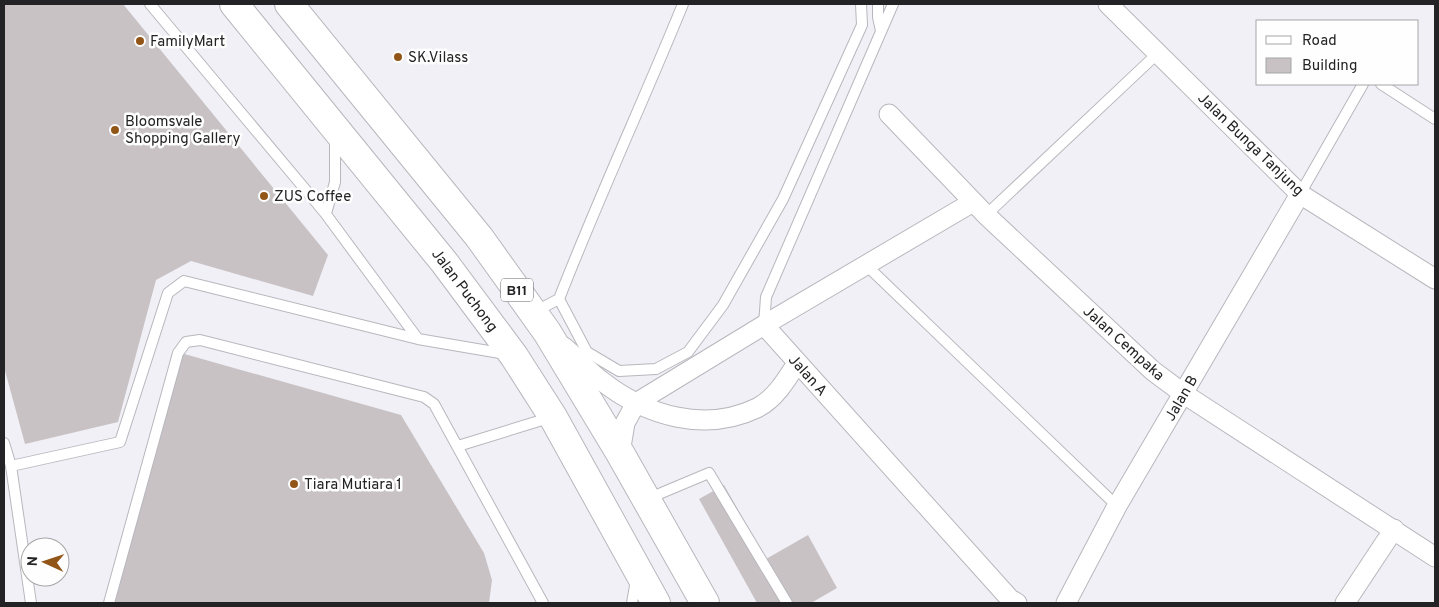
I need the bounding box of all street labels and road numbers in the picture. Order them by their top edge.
street label: Jalan Bunga Tanjung [1193,89,1307,201]
street label: Jalan Puchong [426,246,501,336]
road number: B11 [501,278,533,302]
street label: Jalan Cempaka [1078,303,1168,386]
street label: Jalan A [783,351,831,401]
street label: Jalan B [1162,372,1203,425]

